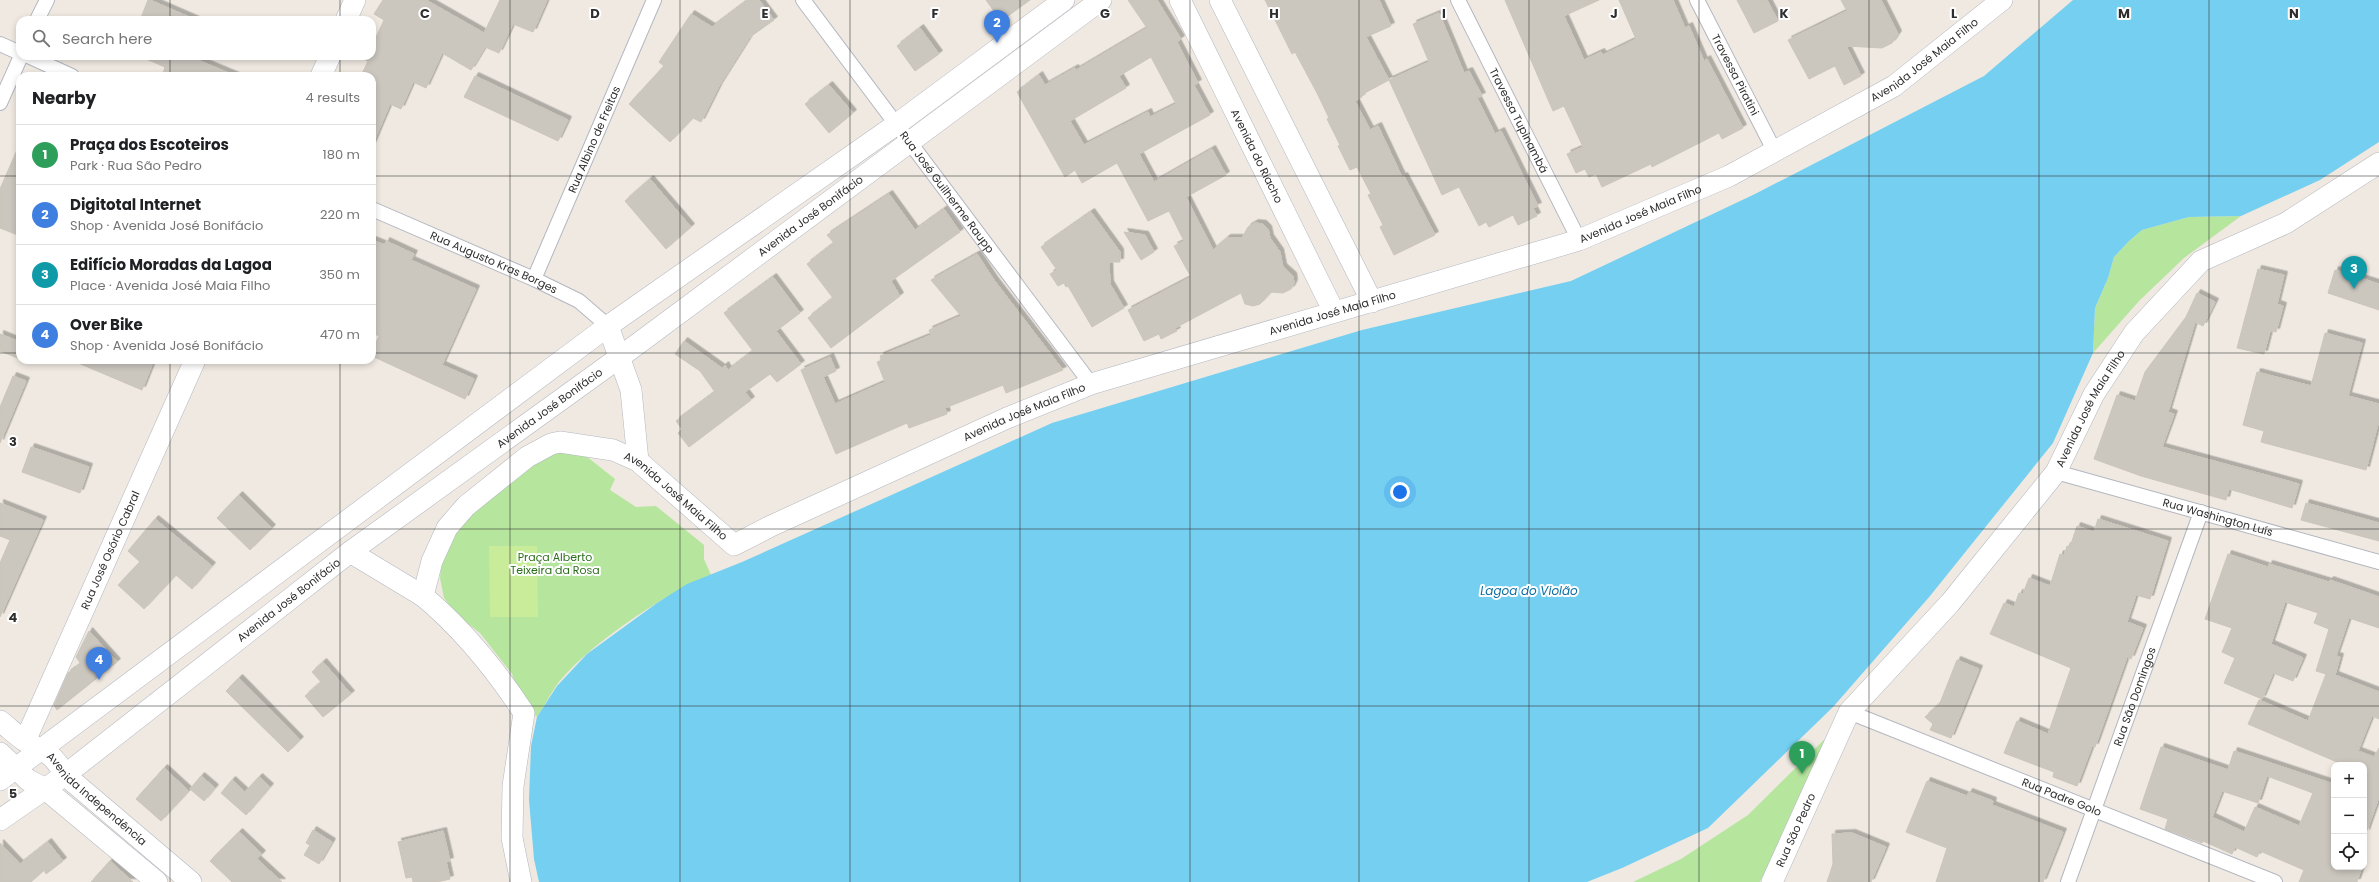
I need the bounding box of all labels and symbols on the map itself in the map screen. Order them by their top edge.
text: C [420,4,430,23]
text: D [590,4,600,23]
text: E [761,4,769,23]
text: F [931,4,939,23]
text: G [1100,4,1110,23]
text: H [1269,4,1279,23]
text: I [1442,4,1446,23]
text: J [1610,4,1618,23]
text: K [1779,4,1789,23]
text: L [1951,4,1957,23]
text: M [2118,4,2130,23]
text: N [2289,4,2299,23]
pin: 2 [984,10,1010,43]
street label: Avenida José Maia Filho [1867,14,1982,105]
street label: Travessa Piratini [1708,31,1763,118]
street label: Travessa Tupinambá [1485,65,1552,176]
street label: Rua Albino de Freitas [564,83,624,195]
street label: Avenida do Riacho [1227,106,1287,206]
street label: Rua José Guilherme Raupp [896,128,998,256]
street label: Avenida José Bonifácio [754,171,866,260]
street label: Avenida José Maia Filho [1577,181,1704,247]
street label: Rua Augusto Kras Borges [428,227,560,297]
pin: 3 [2341,256,2367,289]
street label: Avenida José Maia Filho [1267,286,1398,339]
street label: Avenida José Maia Filho [2052,347,2129,470]
street label: Avenida José Bonifácio [493,364,606,452]
street label: Avenida José Maia Filho [961,379,1088,445]
text: 3 [9,432,17,451]
street label: Avenida José Maia Filho [621,448,731,544]
your location [1390,482,1410,502]
street label: Rua José Osório Cabral [77,488,144,612]
street label: Rua Washington Luís [2161,494,2275,540]
park label: Praça Alberto Teixeira da Rosa [510,549,600,578]
street label: Avenida José Bonifácio [233,554,344,646]
water label: Lagoa do Violão [1480,582,1578,599]
text: 4 [9,608,18,627]
street label: Rua São Domingos [2109,645,2160,748]
pin: 4 [86,647,112,680]
pin: 1 [1789,741,1815,774]
street label: Avenida Independência [43,748,150,849]
street label: Rua Padre Golo [2019,774,2104,820]
text: 5 [9,784,17,803]
street label: Rua São Pedro [1772,790,1819,870]

